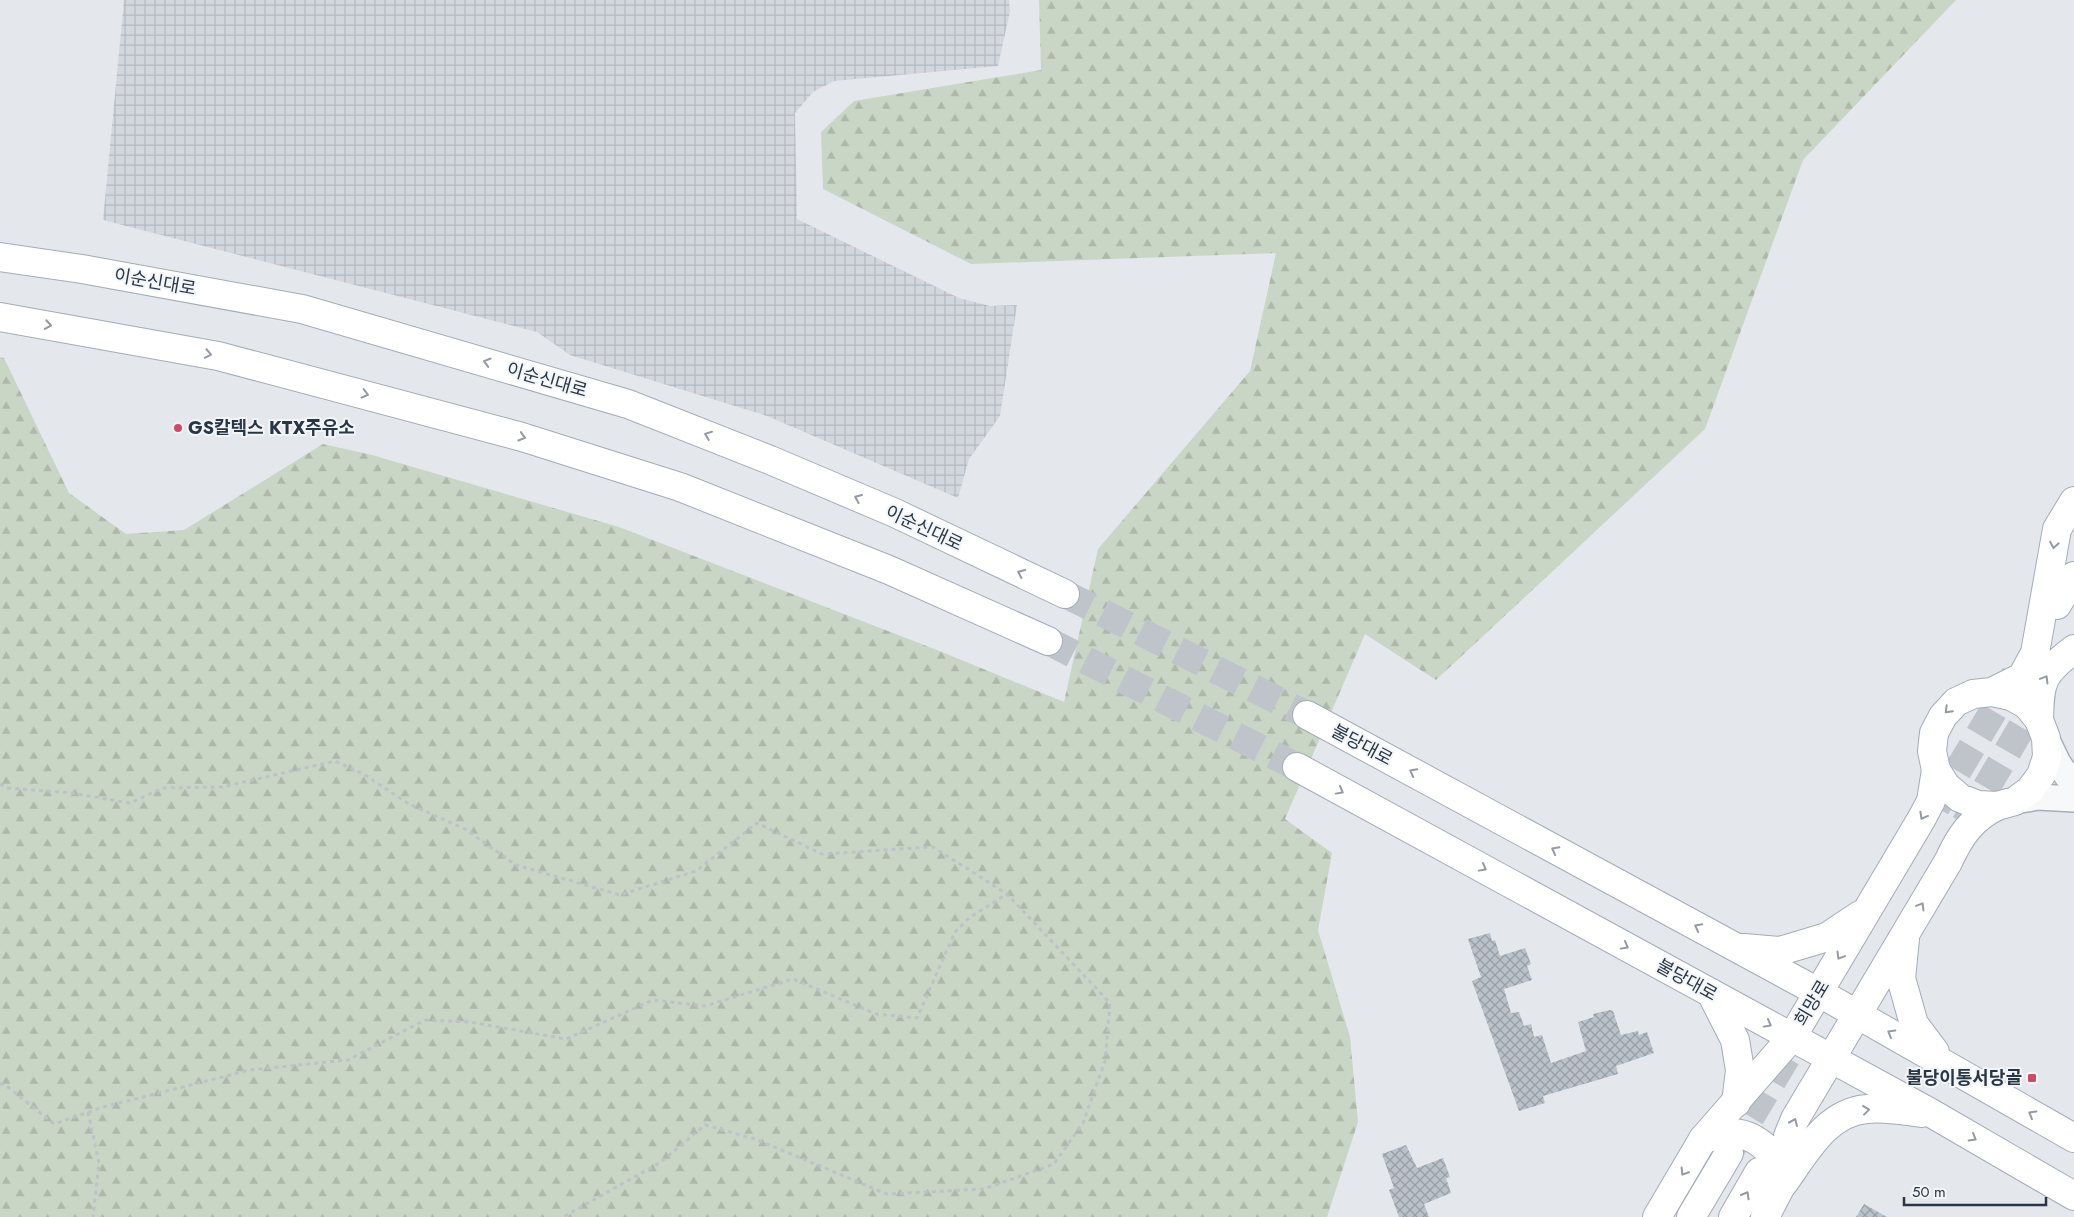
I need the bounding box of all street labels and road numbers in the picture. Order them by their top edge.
street label: 이순신대로 [112,262,198,302]
street label: 이순신대로 [504,356,590,404]
street label: 이순신대로 [881,499,967,557]
street label: 불당대로 [1327,718,1397,772]
street label: 불당대로 [1652,953,1722,1007]
street label: 희망로 [1788,975,1836,1031]

